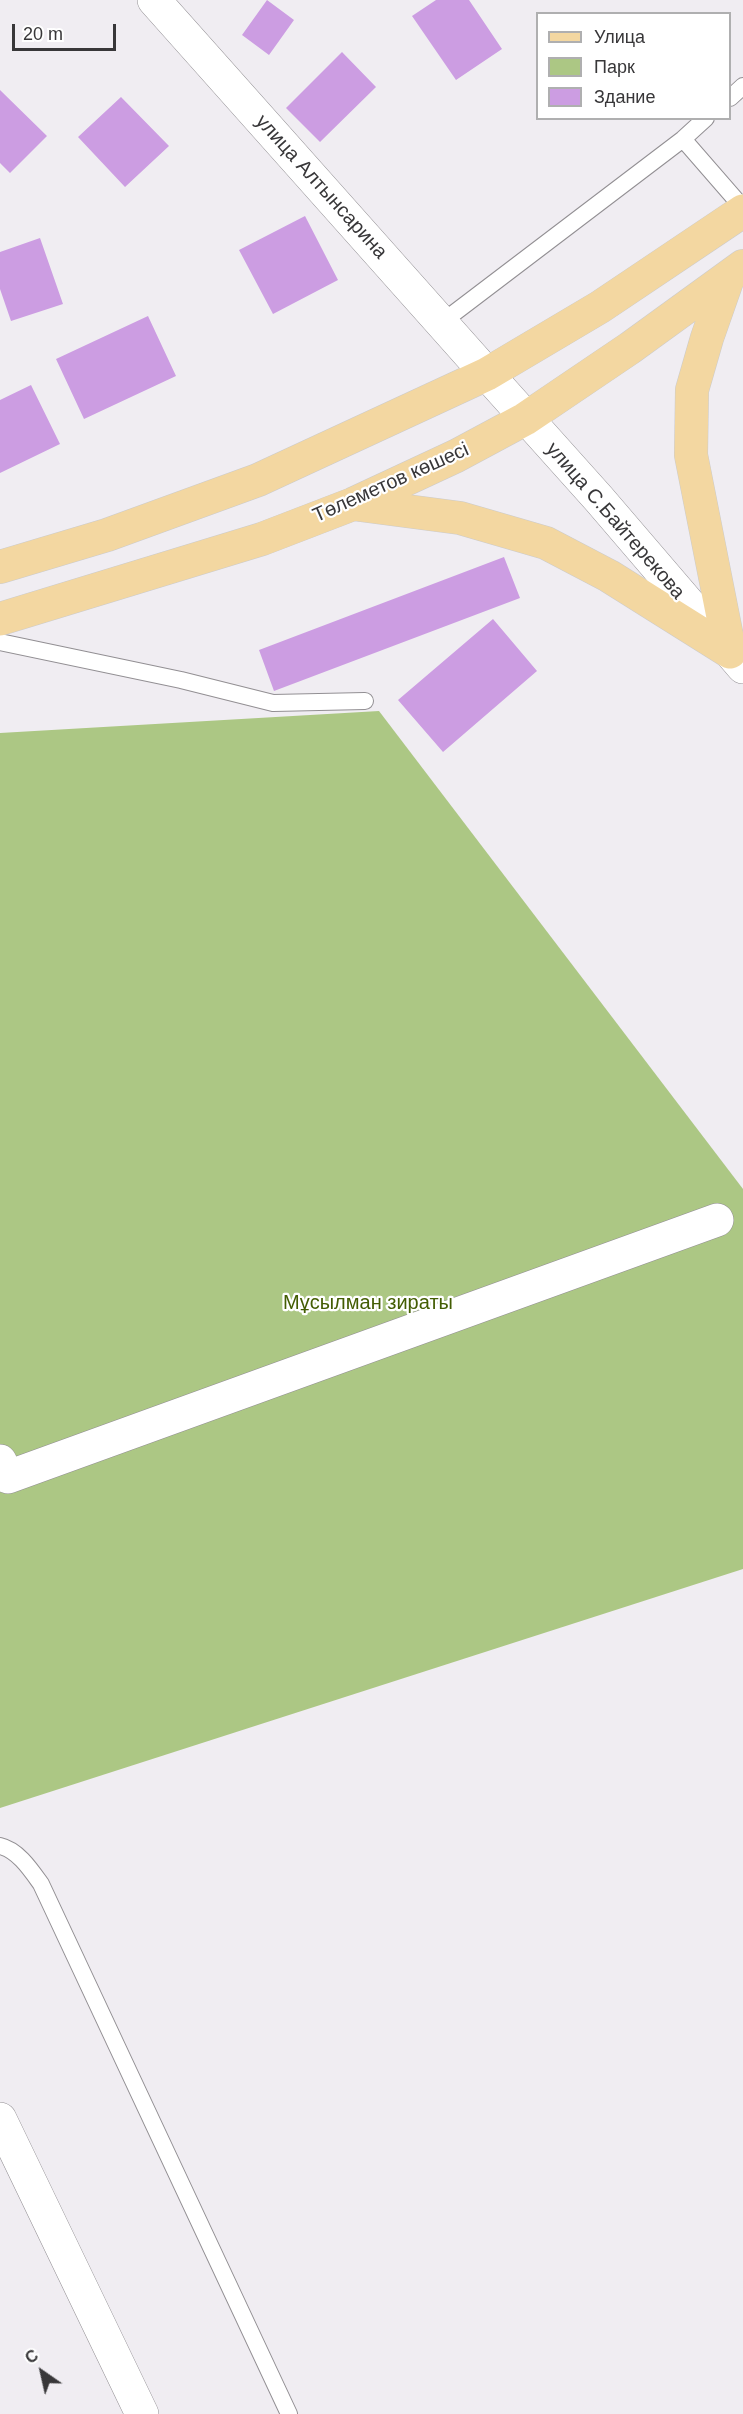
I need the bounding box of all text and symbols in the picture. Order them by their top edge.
scale bar [15,12,118,50]
legend [536,12,731,120]
text: 20 m [23,24,63,44]
text: Улица [594,27,645,47]
text: Парк [594,57,635,77]
text: Здание [594,87,655,107]
street label: улица Алтынсарина [250,110,392,264]
street label: Төлеметов көшесі [309,438,473,528]
street label: улица С.Байтерекова [540,438,690,604]
park label: Мұсылман зираты [283,1291,453,1315]
north arrow [12,2342,72,2402]
text: С [22,2346,41,2367]

